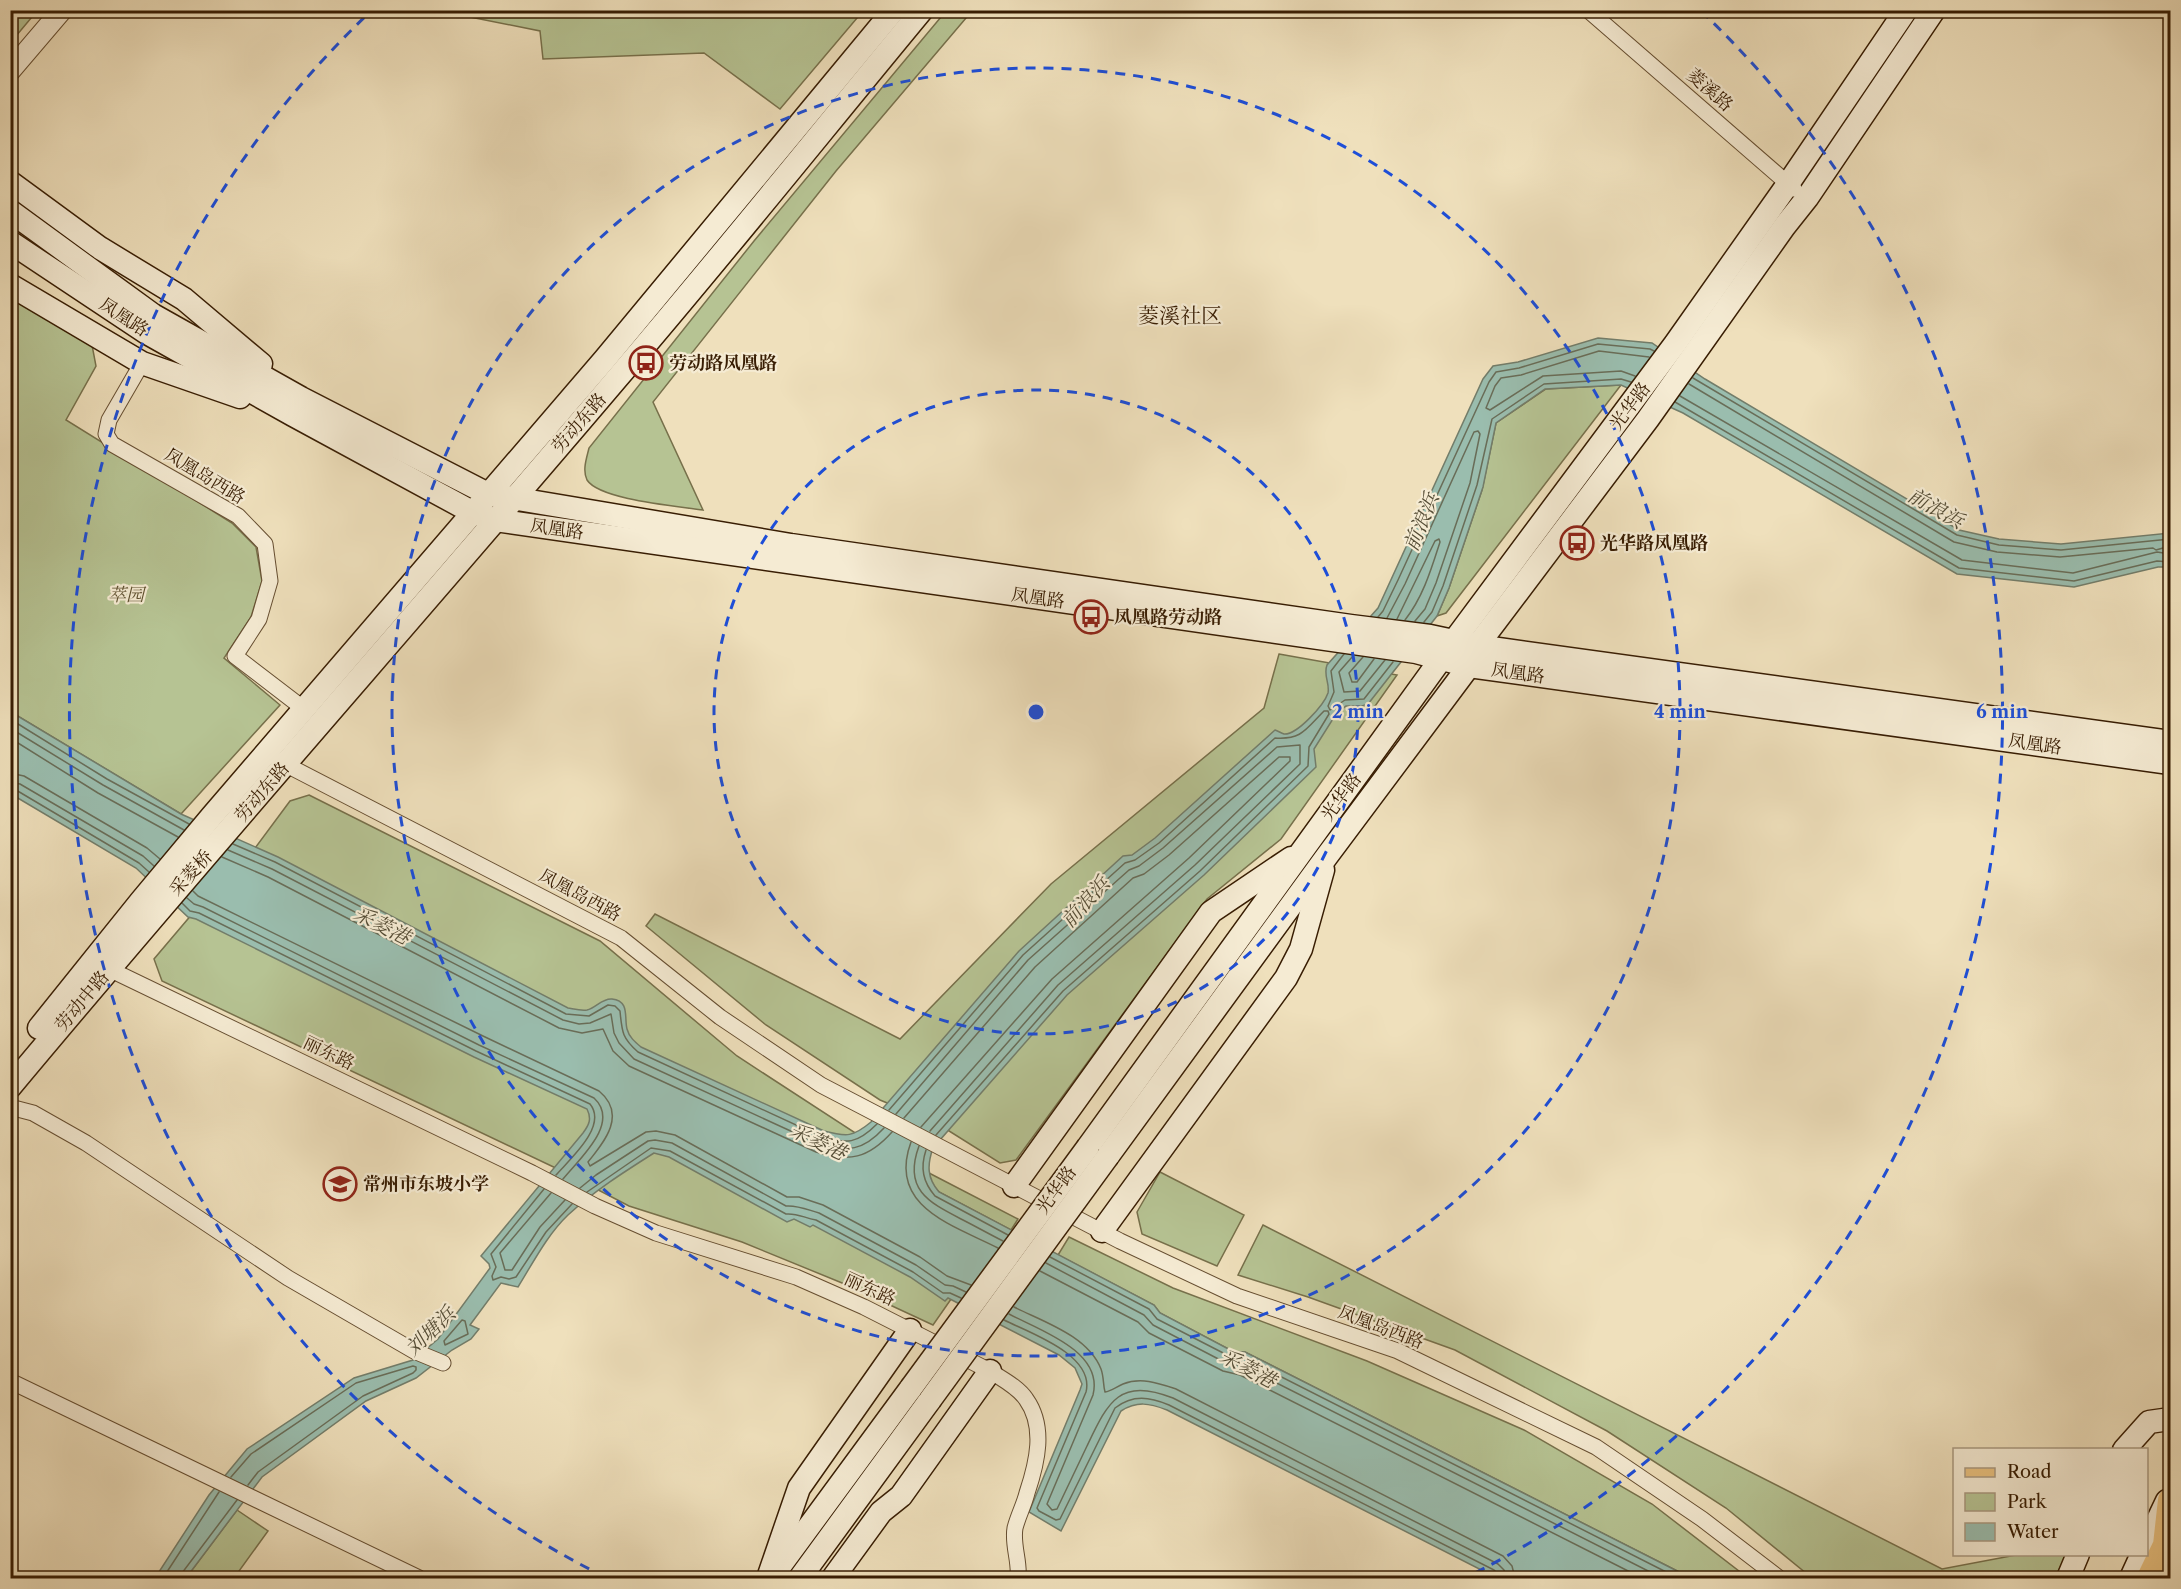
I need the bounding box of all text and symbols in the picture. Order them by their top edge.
street label: 菱溪路 [1682,64,1738,116]
street label: 凤凰路 [95,293,153,341]
district label: 菱溪社区 [1138,303,1222,328]
bus stop icon: 劳动路凤凰路 [628,345,664,381]
place label: 劳动路凤凰路 [669,352,777,374]
street label: 光华路 [1605,378,1655,434]
street label: 劳动东路 [547,389,611,457]
street label: 凤凰岛西路 [161,443,249,509]
water label: 前浪浜 [1904,483,1970,534]
water label: 前浪浜 [1399,488,1444,554]
street label: 凤凰路 [529,514,585,544]
bus stop icon: 光华路凤凰路 [1559,525,1595,561]
place label: 光华路凤凰路 [1600,532,1708,554]
street label: 凤凰路 [1010,583,1066,613]
park label: 萃园 [108,584,147,606]
bus stop icon: 凤凰路劳动路 [1073,599,1109,635]
place label: 凤凰路劳动路 [1114,606,1222,628]
street label: 凤凰路 [1490,658,1546,688]
text: 2 min [1332,701,1385,723]
text: 4 min [1654,701,1707,723]
text: 6 min [1976,701,2029,723]
centre of rings [1026,702,1046,722]
street label: 凤凰路 [2007,729,2063,759]
street label: 劳动东路 [230,758,294,826]
street label: 光华路 [1316,769,1366,825]
street label: 采菱桥 [165,846,217,900]
street label: 凤凰岛西路 [535,864,625,926]
water label: 前浪浜 [1056,870,1115,932]
water label: 采菱港 [350,901,417,951]
street label: 劳动中路 [50,966,114,1036]
street label: 丽东路 [300,1031,358,1075]
water label: 采菱港 [786,1117,853,1166]
street label: 光华路 [1031,1162,1081,1218]
school or university icon: 常州市东坡小学 [322,1166,358,1202]
place label: 常州市东坡小学 [363,1173,489,1195]
street label: 丽东路 [841,1268,899,1310]
water label: 刘塘浜 [400,1300,461,1360]
street label: 凤凰岛西路 [1335,1301,1427,1353]
water label: 采菱港 [1216,1343,1283,1394]
legend [1953,1448,2148,1556]
text: Road [2007,1461,2052,1483]
text: Park [2007,1491,2048,1513]
text: Water [2006,1521,2059,1543]

